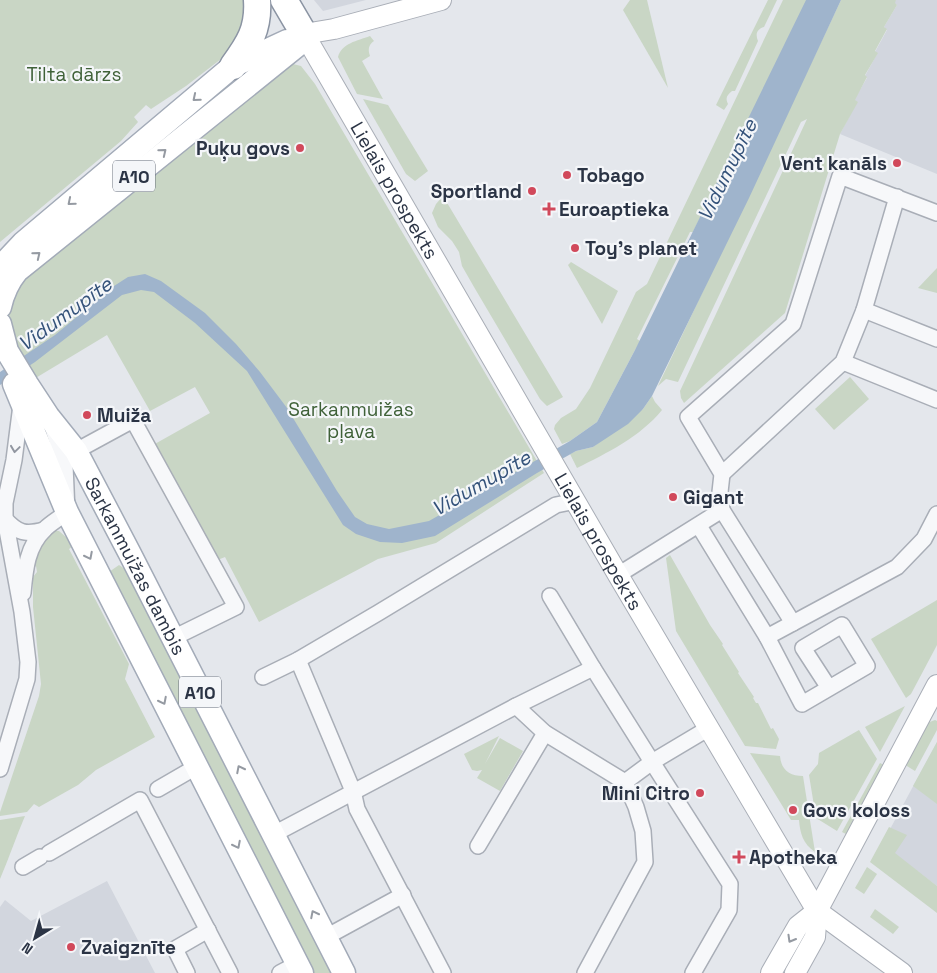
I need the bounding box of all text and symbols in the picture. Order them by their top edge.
park label: Tilta dārzs [26,62,122,87]
one-way arrow [192,92,201,101]
water label: Vidumupīte [691,114,763,225]
street label: Lielais prospekts [345,117,444,264]
place label: Puķu govs [196,136,290,162]
marker: Puķu govs [294,142,306,154]
one-way arrow [158,149,167,158]
place label: Vent kanāls [781,151,887,176]
marker: Vent kanāls [891,157,903,169]
road number: A10 [113,160,155,192]
place label: Tobago [577,163,645,188]
marker: Tobago [561,169,573,181]
place label: Sportland [431,179,522,204]
marker: Sportland [526,185,538,197]
one-way arrow [68,196,77,205]
place label: Euroaptieka [559,197,669,222]
marker: Euroaptieka [543,203,555,215]
place label: Toy's planet [585,236,697,261]
marker: Toy's planet [569,242,581,254]
one-way arrow [31,252,40,260]
water label: Vidumupīte [13,270,118,357]
park label: Sarkanmuižas pļava [288,397,414,444]
place label: Muiža [97,403,151,428]
marker: Muiža [81,409,93,421]
water label: Vidumupīte [427,444,536,522]
one-way arrow [10,445,21,453]
street label: Lielais prospekts [549,468,648,615]
street label: Sarkanmuižas dambis [79,473,192,659]
place label: Gigant [683,485,744,510]
marker: Gigant [667,491,679,503]
one-way arrow [83,551,93,560]
road number: A10 [179,676,221,708]
one-way arrow [157,695,167,704]
one-way arrow [236,765,246,774]
place label: Mini Citro [602,781,690,806]
marker: Mini Citro [694,787,706,799]
place label: Govs koloss [803,798,910,823]
marker: Govs koloss [787,804,799,816]
one-way arrow [231,840,241,849]
place label: Apotheka [749,845,837,870]
marker: Apotheka [733,851,745,863]
one-way arrow [310,910,320,919]
north arrow [10,913,60,963]
one-way arrow [787,934,797,943]
place label: Zvaigznīte [81,935,176,960]
text: N [18,938,36,958]
marker: Zvaigznīte [65,941,77,953]

